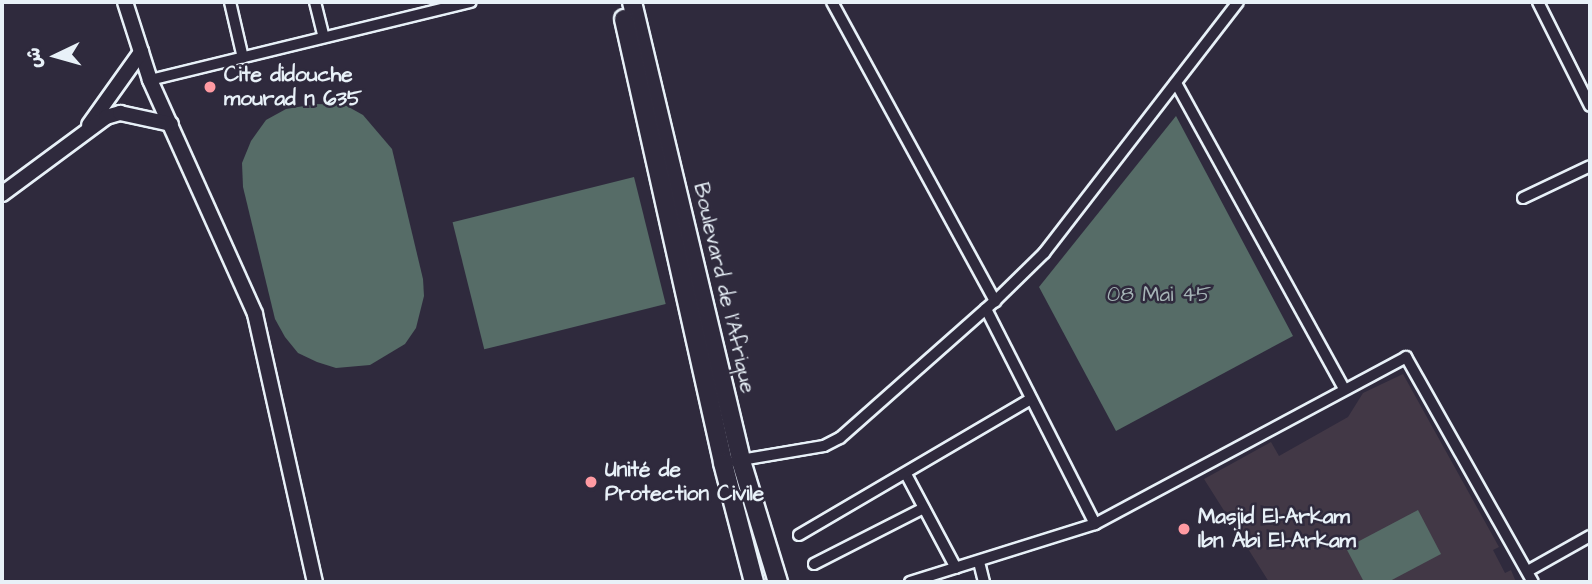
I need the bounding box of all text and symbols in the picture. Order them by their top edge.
north arrow [21,21,91,91]
text: ش [20,46,49,69]
place label: Cite didouche mourad n 635 [224,62,362,112]
marker: Cite didouche mourad n 635 [202,79,218,95]
street label: Boulevard de l'Afrique [688,180,760,396]
park label: 08 Mai 45 [1107,282,1211,308]
place label: Unité de Protection Civile [605,457,764,507]
marker: Unité de Protection Civile [583,474,599,490]
place label: Masjid El-Arkam Ibn Abi El-Arkam [1198,504,1356,554]
marker: Masjid El-Arkam Ibn Abi El-Arkam [1176,521,1192,537]

